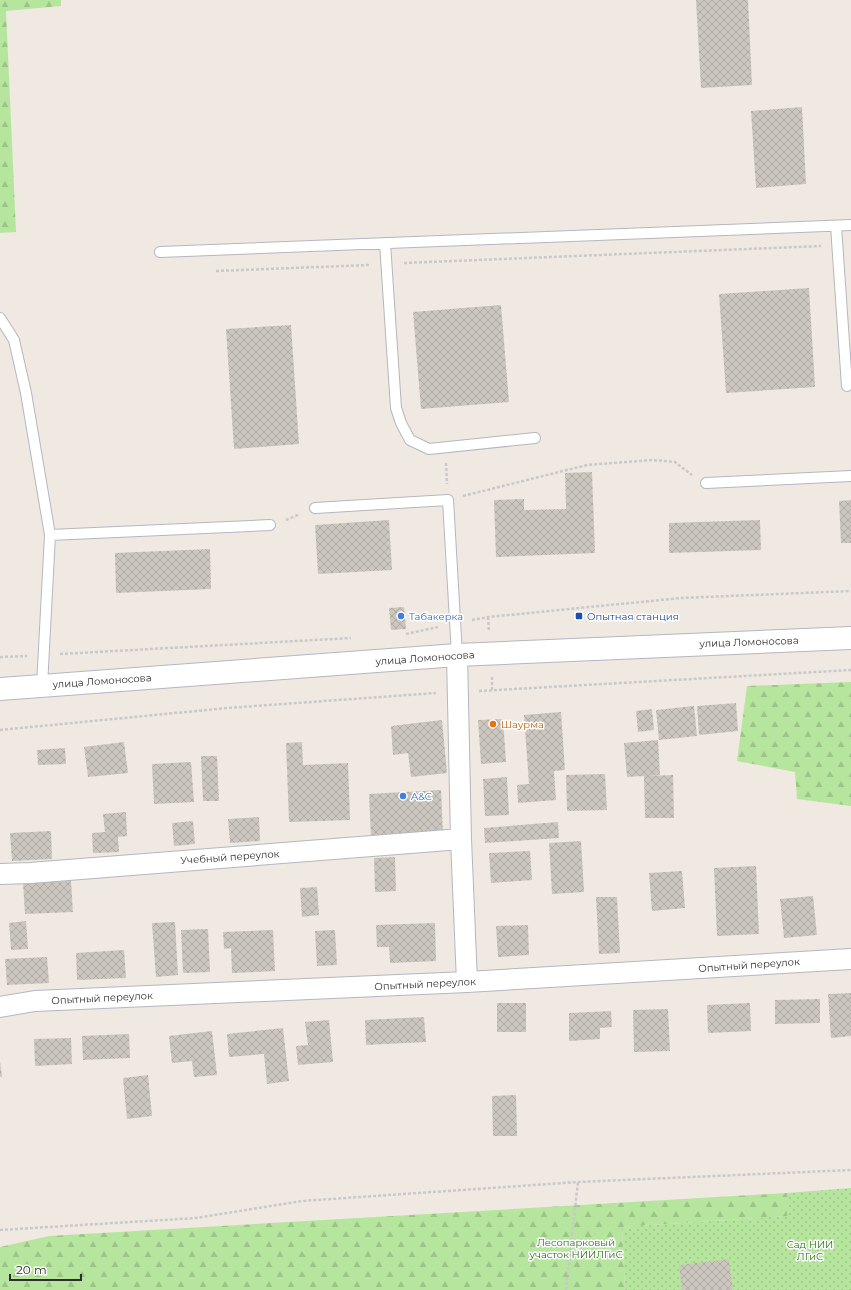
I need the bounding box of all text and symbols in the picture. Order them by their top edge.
place label: Табакерка [409,610,463,623]
place label: Опытная станция [587,610,679,623]
marker: Табакерка [396,611,406,621]
marker: Опытная станция [574,611,584,621]
street label: улица Ломоносова [698,634,799,650]
street label: улица Ломоносова [374,648,475,668]
street label: улица Ломоносова [51,671,152,691]
place label: Шаурма [501,718,544,731]
marker: Шаурма [488,719,498,729]
place label: A&C [411,790,432,803]
marker: A&C [398,791,408,801]
street label: Учебный переулок [180,847,280,867]
street label: Опытный переулок [698,955,800,975]
street label: Опытный переулок [374,975,476,993]
street label: Опытный переулок [51,989,153,1007]
park label: Лесопарковый участок НИИЛГиС [528,1236,623,1261]
park label: Сад НИИ ЛГиС [787,1238,833,1263]
scale bar [10,1256,81,1282]
text: 20 m [16,1262,47,1277]

